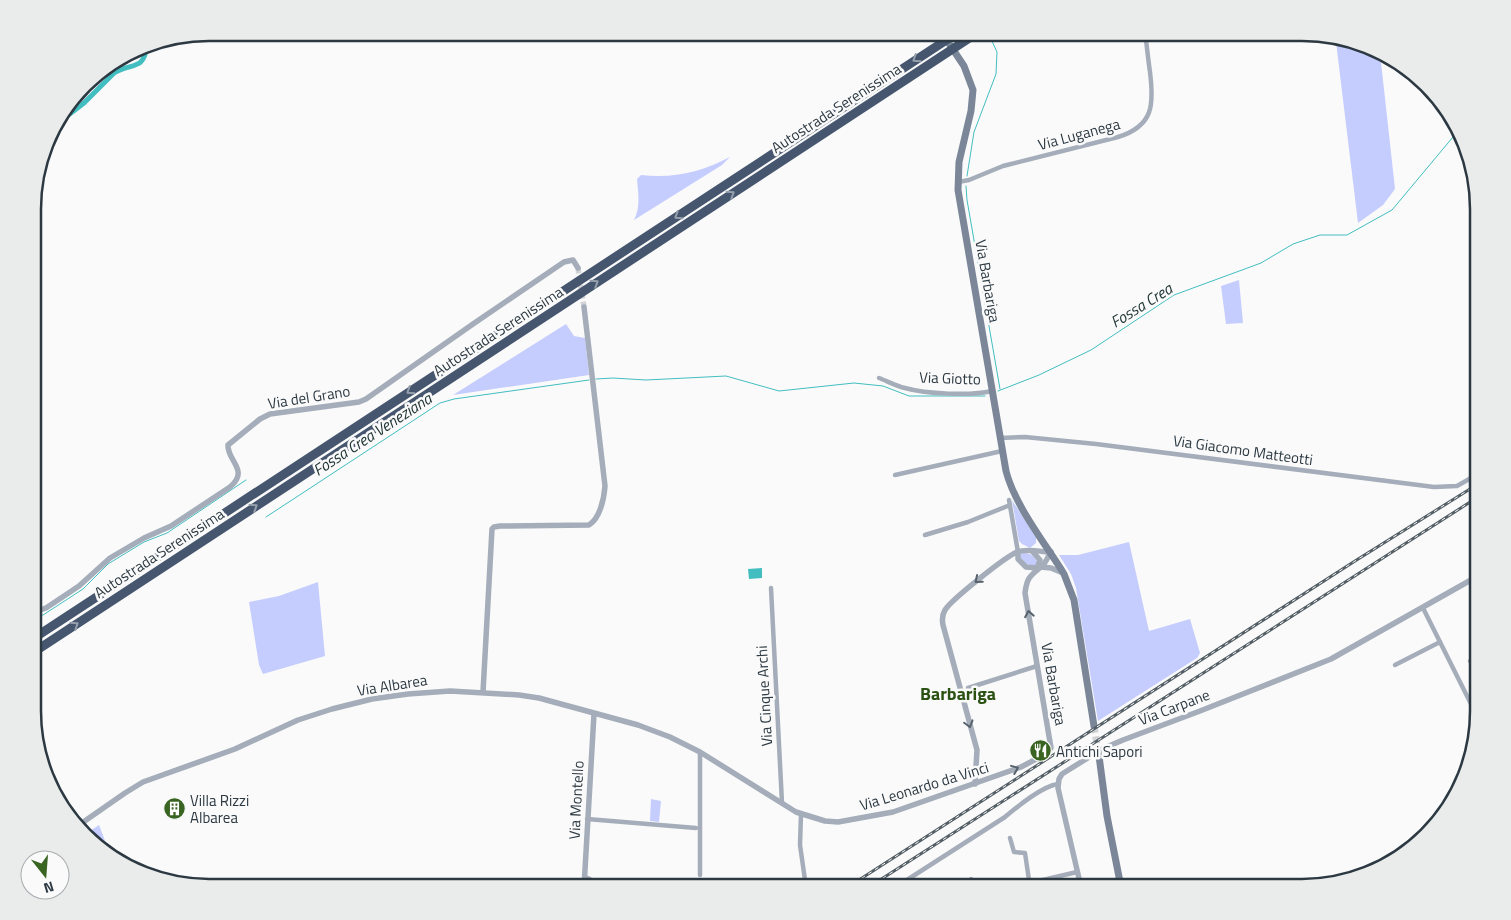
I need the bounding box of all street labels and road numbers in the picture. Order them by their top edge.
street label: Autostrada Serenissima [767,57,906,159]
street label: Via Luganega [1035,112,1123,156]
street label: Via Barbariga [969,238,1007,325]
street label: Autostrada Serenissima [429,280,568,382]
street label: Via Giotto [919,365,981,391]
street label: Via del Grano [266,379,352,415]
street label: Via Giacomo Matteotti [1172,429,1314,471]
street label: Autostrada Serenissima [90,502,229,604]
street label: Via Barbariga [1035,641,1073,728]
street label: Via Cinque Archi [750,645,778,747]
street label: Via Albarea [355,668,429,702]
street label: Via Carpane [1135,683,1213,731]
street label: Via Leonardo da Vinci [857,755,991,817]
street label: Via Montello [562,760,590,840]

